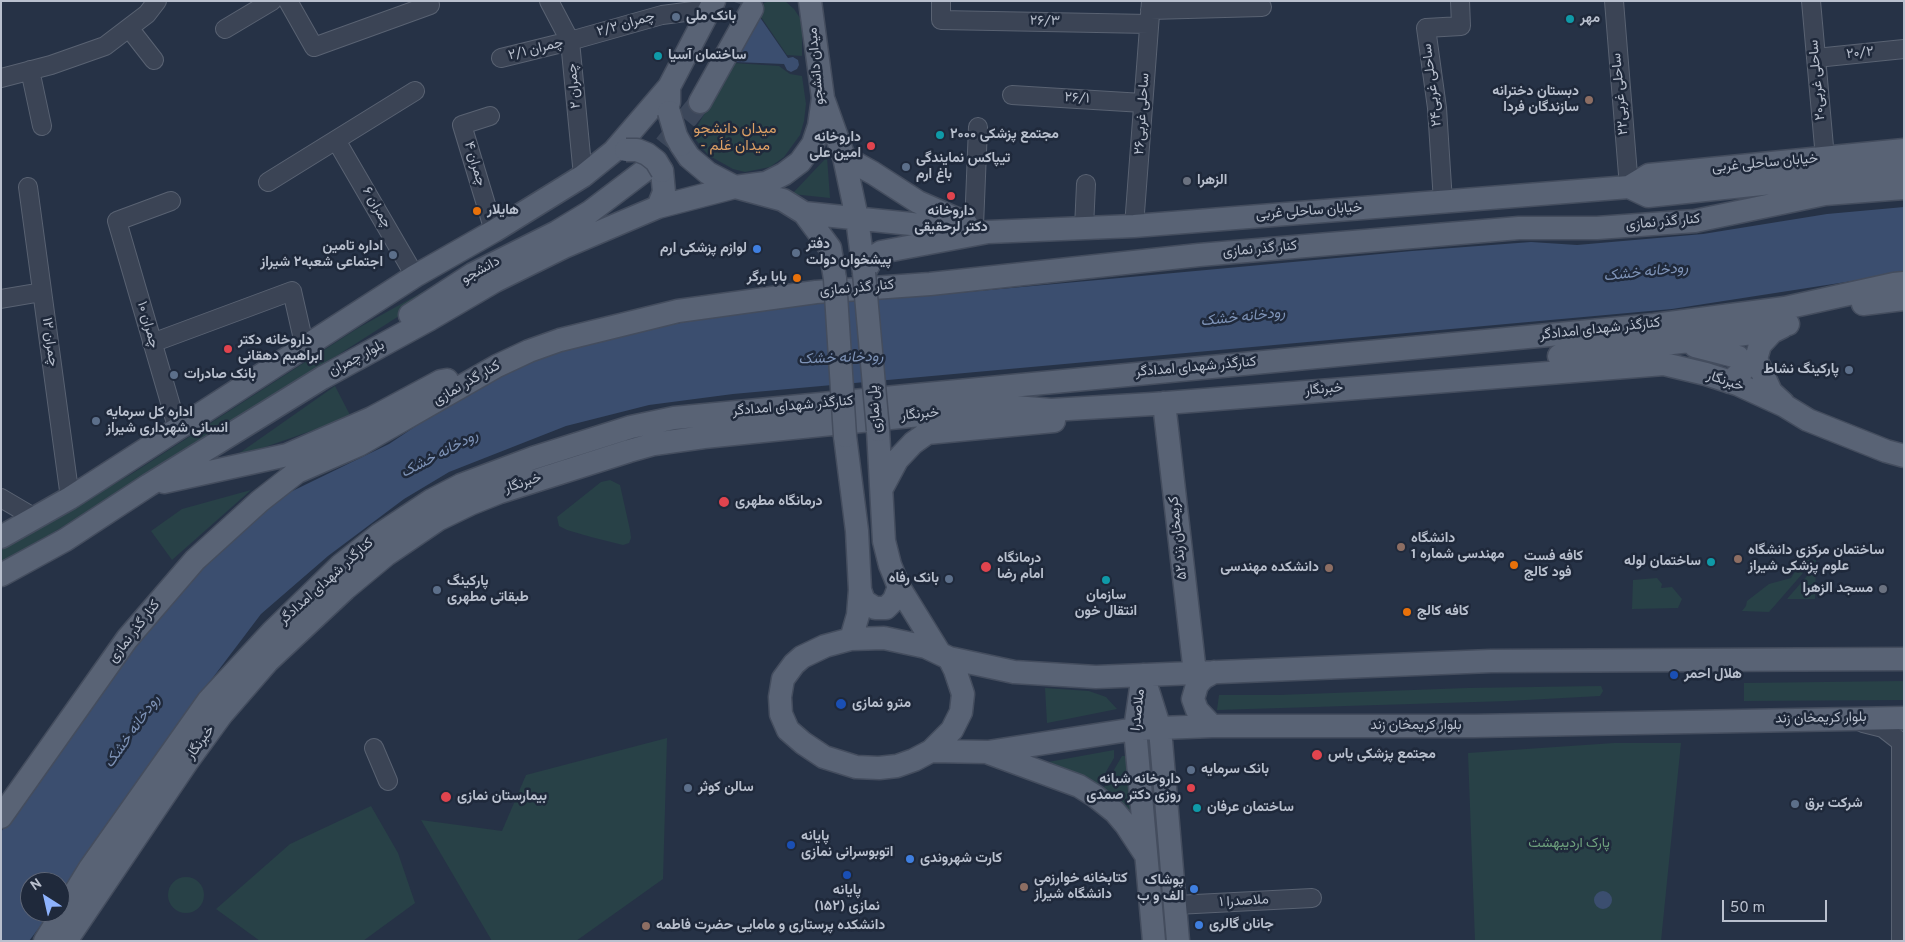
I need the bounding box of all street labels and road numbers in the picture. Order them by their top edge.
street label: ۲/۲ چمران [595,9,657,41]
street label: ۲۶/۳ [1030,13,1060,31]
street label: میدان دانشجو [805,27,829,105]
street label: ۲/۱ چمران [507,35,565,65]
street label: ساحلی غربی۲۰ [1806,39,1830,121]
street label: ساحلی غربی۲۴ [1420,43,1446,127]
street label: ۲۰/۲ [1845,44,1875,64]
street label: ساحلی غربی۲۲ [1609,52,1633,136]
street label: ۲ چمران [565,63,585,109]
street label: ساحلی غربی۲۶ [1132,73,1154,155]
street label: ۲۶/۱ [1064,90,1090,108]
street label: ۴ چمران [459,140,489,188]
street label: خیابان ساحلی غربی [1711,151,1819,177]
street label: ۶ چمران [358,184,394,232]
street label: خیابان ساحلی غربی [1255,200,1363,224]
street label: کنار گذر نمازی [1625,211,1701,235]
street label: کنار گذر نمازی [1222,238,1298,262]
street label: دانشجو [459,254,503,288]
street label: کنار گذر نمازی [819,277,895,301]
street label: ۱۰ چمران [132,300,162,350]
street label: کنارگذر شهدای امدادگر [1539,315,1661,345]
street label: ۱۲ چمران [37,316,61,368]
street label: بلوار چمران [326,337,388,381]
street label: کنارگذر شهدای امدادگر [1135,354,1257,382]
street label: کنار گذر نمازی [430,358,504,410]
street label: خبرنگار [1704,368,1746,396]
street label: خبرنگار [1304,380,1344,400]
street label: پل نمازی [866,384,886,434]
street label: کنارگذر شهدای امدادگر [732,393,854,421]
street label: خبرنگار [900,405,940,425]
street label: خبرنگار [502,470,544,498]
street label: کریمخان زند ۵۲ [1166,495,1192,581]
street label: کنارگذر شهدای امدادگر [276,535,378,629]
street label: کنار گذر نمازی [105,597,165,667]
street label: ملاصدرا [1128,688,1150,732]
street label: بلوار کریمخان زند [1775,710,1867,728]
street label: بلوار کریمخان زند [1370,718,1462,734]
street label: خبرنگار [183,723,219,763]
street label: ۱ ملاصدرا [1219,892,1269,912]

